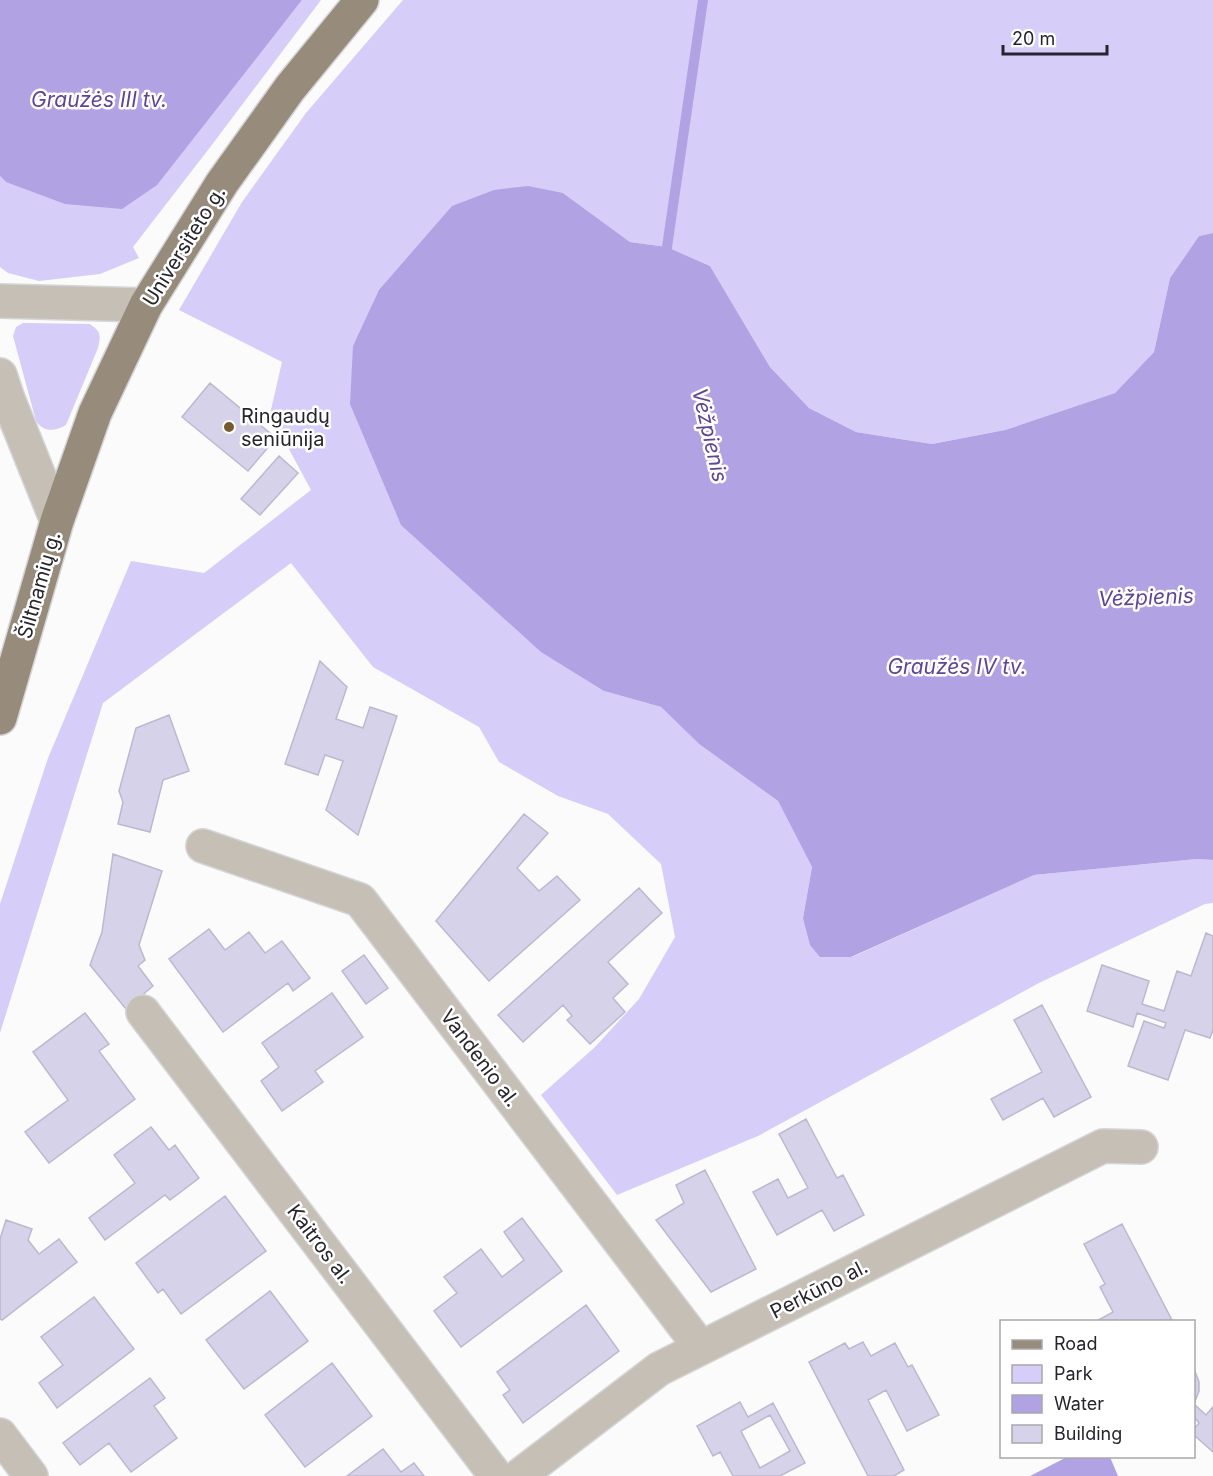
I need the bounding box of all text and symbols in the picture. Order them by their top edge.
scale bar [1003,18,1106,56]
text: 20 m [1012,28,1055,49]
water label: Graužės III tv. [31,87,167,112]
street label: Universiteto g. [138,182,230,310]
water label: Vėžpienis [687,386,733,484]
place label: Ringaudų seniūnija [241,404,330,451]
marker: Ringaudų seniūnija [222,420,236,434]
street label: Šiltnamių g. [12,529,66,641]
water label: Vėžpienis [1098,583,1194,611]
water label: Graužės IV tv. [887,654,1027,679]
street label: Vandenio al. [436,1005,524,1111]
street label: Kaitros al. [282,1200,358,1288]
street label: Perkūno al. [766,1254,872,1324]
legend [1000,1320,1195,1458]
text: Road [1054,1333,1097,1354]
text: Park [1054,1363,1093,1384]
text: Water [1054,1393,1104,1414]
text: Building [1054,1423,1122,1444]

